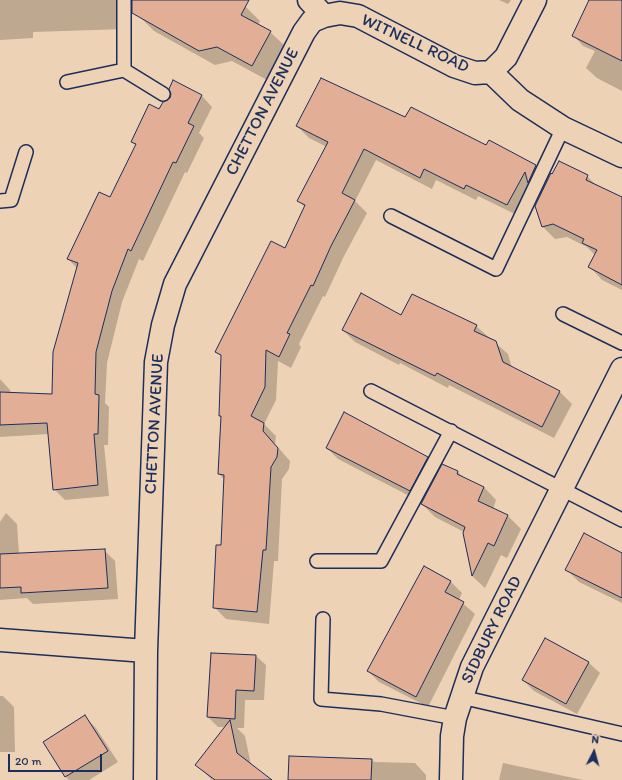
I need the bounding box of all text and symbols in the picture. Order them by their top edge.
street label: WITNELL ROAD [358,10,472,78]
street label: CHETTON AVENUE [222,45,304,179]
street label: CHETTON AVENUE [141,353,169,495]
street label: SIDBURY ROAD [457,573,527,687]
north arrow [574,732,614,772]
text: N [591,733,600,746]
scale bar [10,746,104,772]
text: 20 m [15,754,42,768]

